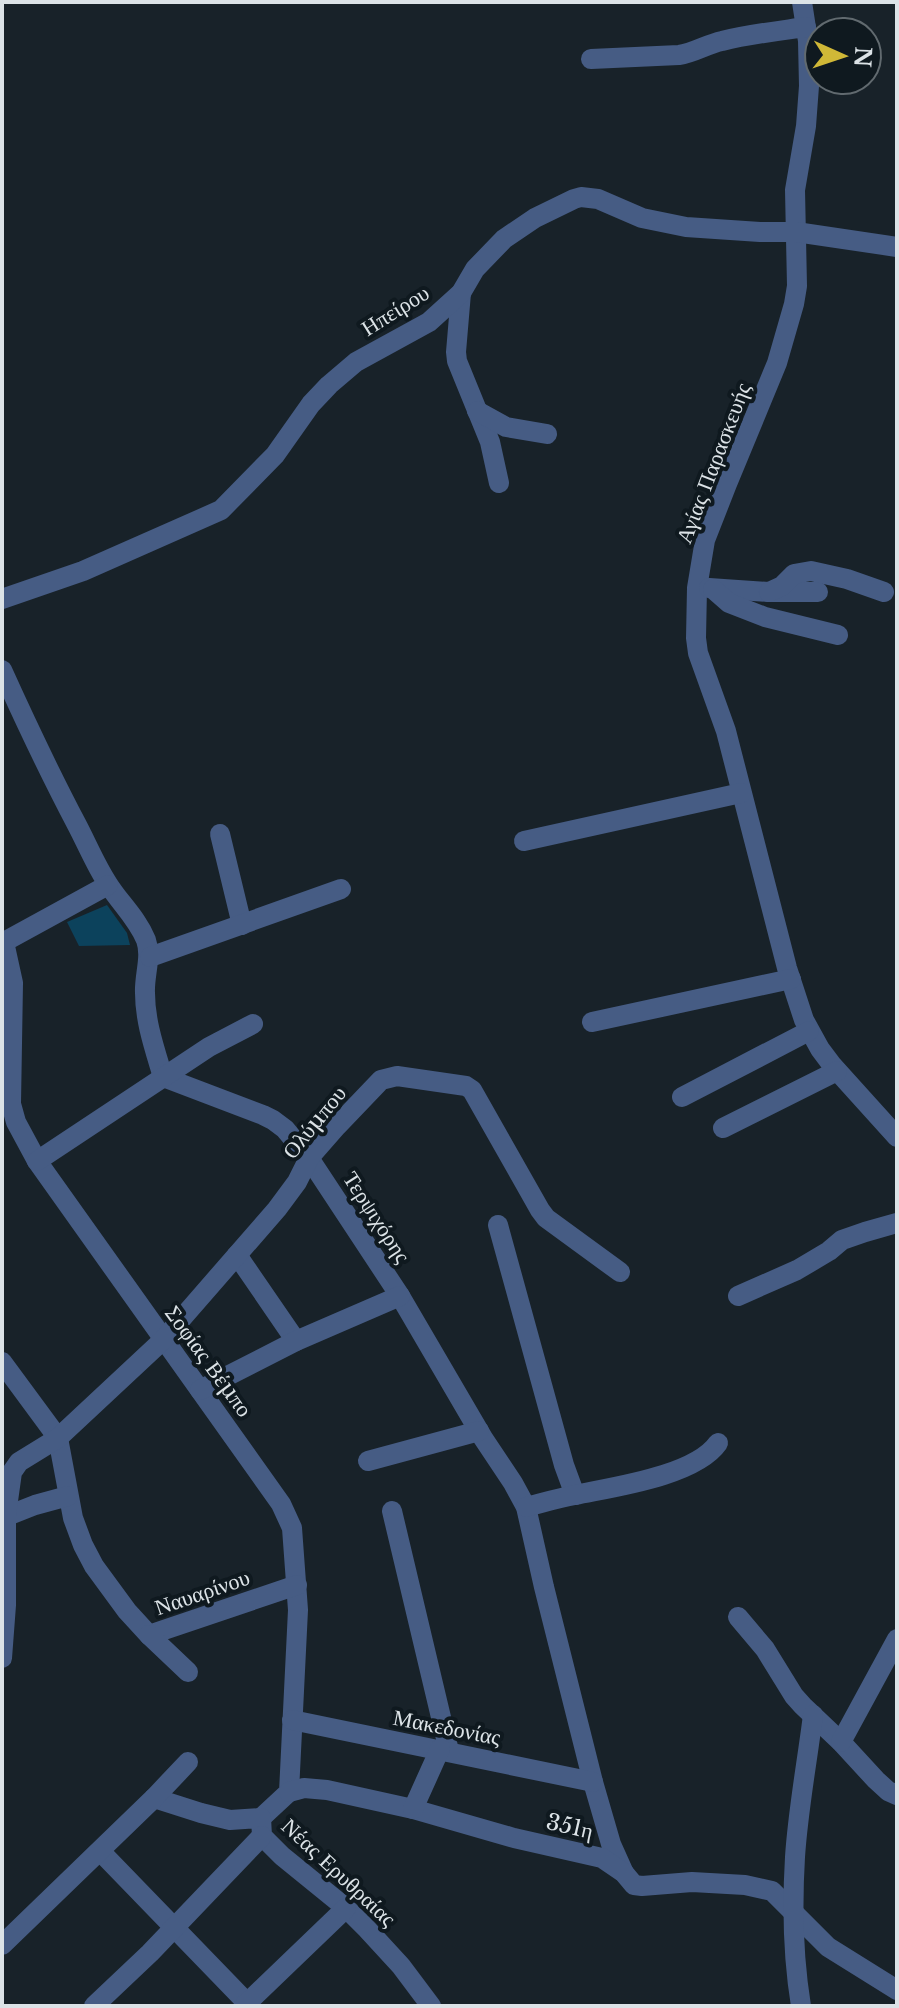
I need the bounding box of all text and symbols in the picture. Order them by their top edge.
north arrow [803,16,883,96]
text: N [848,46,876,68]
street label: Ηπείρου [356,279,434,342]
street label: Αγίας Παρασκευής [670,379,757,547]
street label: Ολύμπου [277,1080,352,1164]
street label: Τερψιχόρης [337,1167,416,1268]
street label: Σοφίας Βέμπο [159,1300,258,1422]
street label: Ναυαρίνου [151,1564,253,1621]
street label: Μακεδονίας [391,1704,503,1751]
street label: 351η [544,1808,596,1845]
street label: Νέας Ερυθραίας [276,1813,402,1932]

